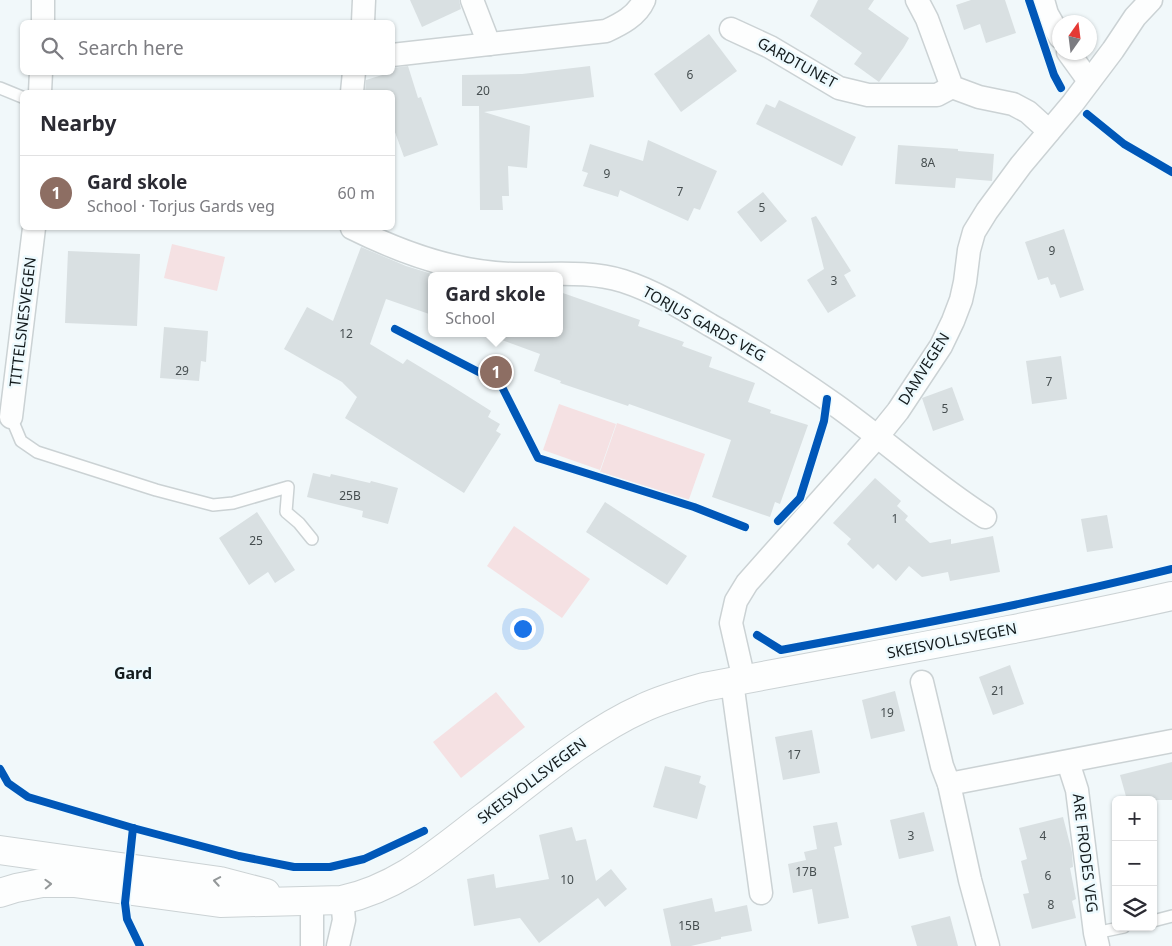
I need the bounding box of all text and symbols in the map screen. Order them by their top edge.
north arrow [1052,15,1097,60]
search box [20,20,395,75]
street label: GARDTUNET [754,32,841,92]
icon: search [38,34,66,62]
text: Search here [78,35,184,61]
house number: 6 [687,66,694,83]
house number: 20 [476,82,490,99]
text: Nearby [40,109,116,137]
house number: 8A [921,154,936,171]
house number: 9 [604,165,611,182]
text: Gard skole [87,169,187,195]
text: 1 [51,182,61,204]
text: 60 m [338,182,375,204]
house number: 7 [677,183,684,200]
text: School · Torjus Gards veg [87,195,275,217]
house number: 5 [759,199,766,216]
house number: 9 [1049,242,1056,259]
street label: TITTELSNESVEGEN [4,256,40,388]
popup [428,272,563,337]
house number: 3 [831,272,838,289]
text: Gard skole [445,281,546,307]
street label: TORJUS GARDS VEG [640,281,769,365]
text: School [445,307,495,329]
house number: 12 [339,325,353,342]
street label: DAMVEGEN [893,328,953,408]
pin: 1 [480,353,512,391]
house number: 29 [175,362,189,379]
house number: 7 [1046,373,1053,390]
house number: 5 [942,400,949,417]
house number: 25B [339,487,361,504]
house number: 1 [892,510,898,527]
house number: 25 [249,532,263,549]
your location [510,616,536,642]
street label: SKEISVOLLSVEGEN [885,618,1018,662]
district label: Gard [114,662,152,684]
house number: 21 [991,682,1005,699]
house number: 19 [880,704,894,721]
street label: SKEISVOLLSVEGEN [473,733,590,828]
house number: 17 [787,746,801,763]
street label: ARE FRODES VEG [1069,792,1103,913]
map controls [1112,796,1157,931]
button: + [1112,796,1157,841]
house number: 3 [908,827,915,844]
house number: 4 [1040,827,1047,844]
button: − [1112,841,1157,886]
house number: 17B [795,863,817,880]
house number: 6 [1045,867,1052,884]
house number: 10 [560,871,574,888]
one-way arrow [213,877,222,887]
one-way arrow [44,878,52,889]
button: layers [1112,886,1157,931]
house number: 8 [1048,896,1055,913]
house number: 15B [678,917,700,934]

